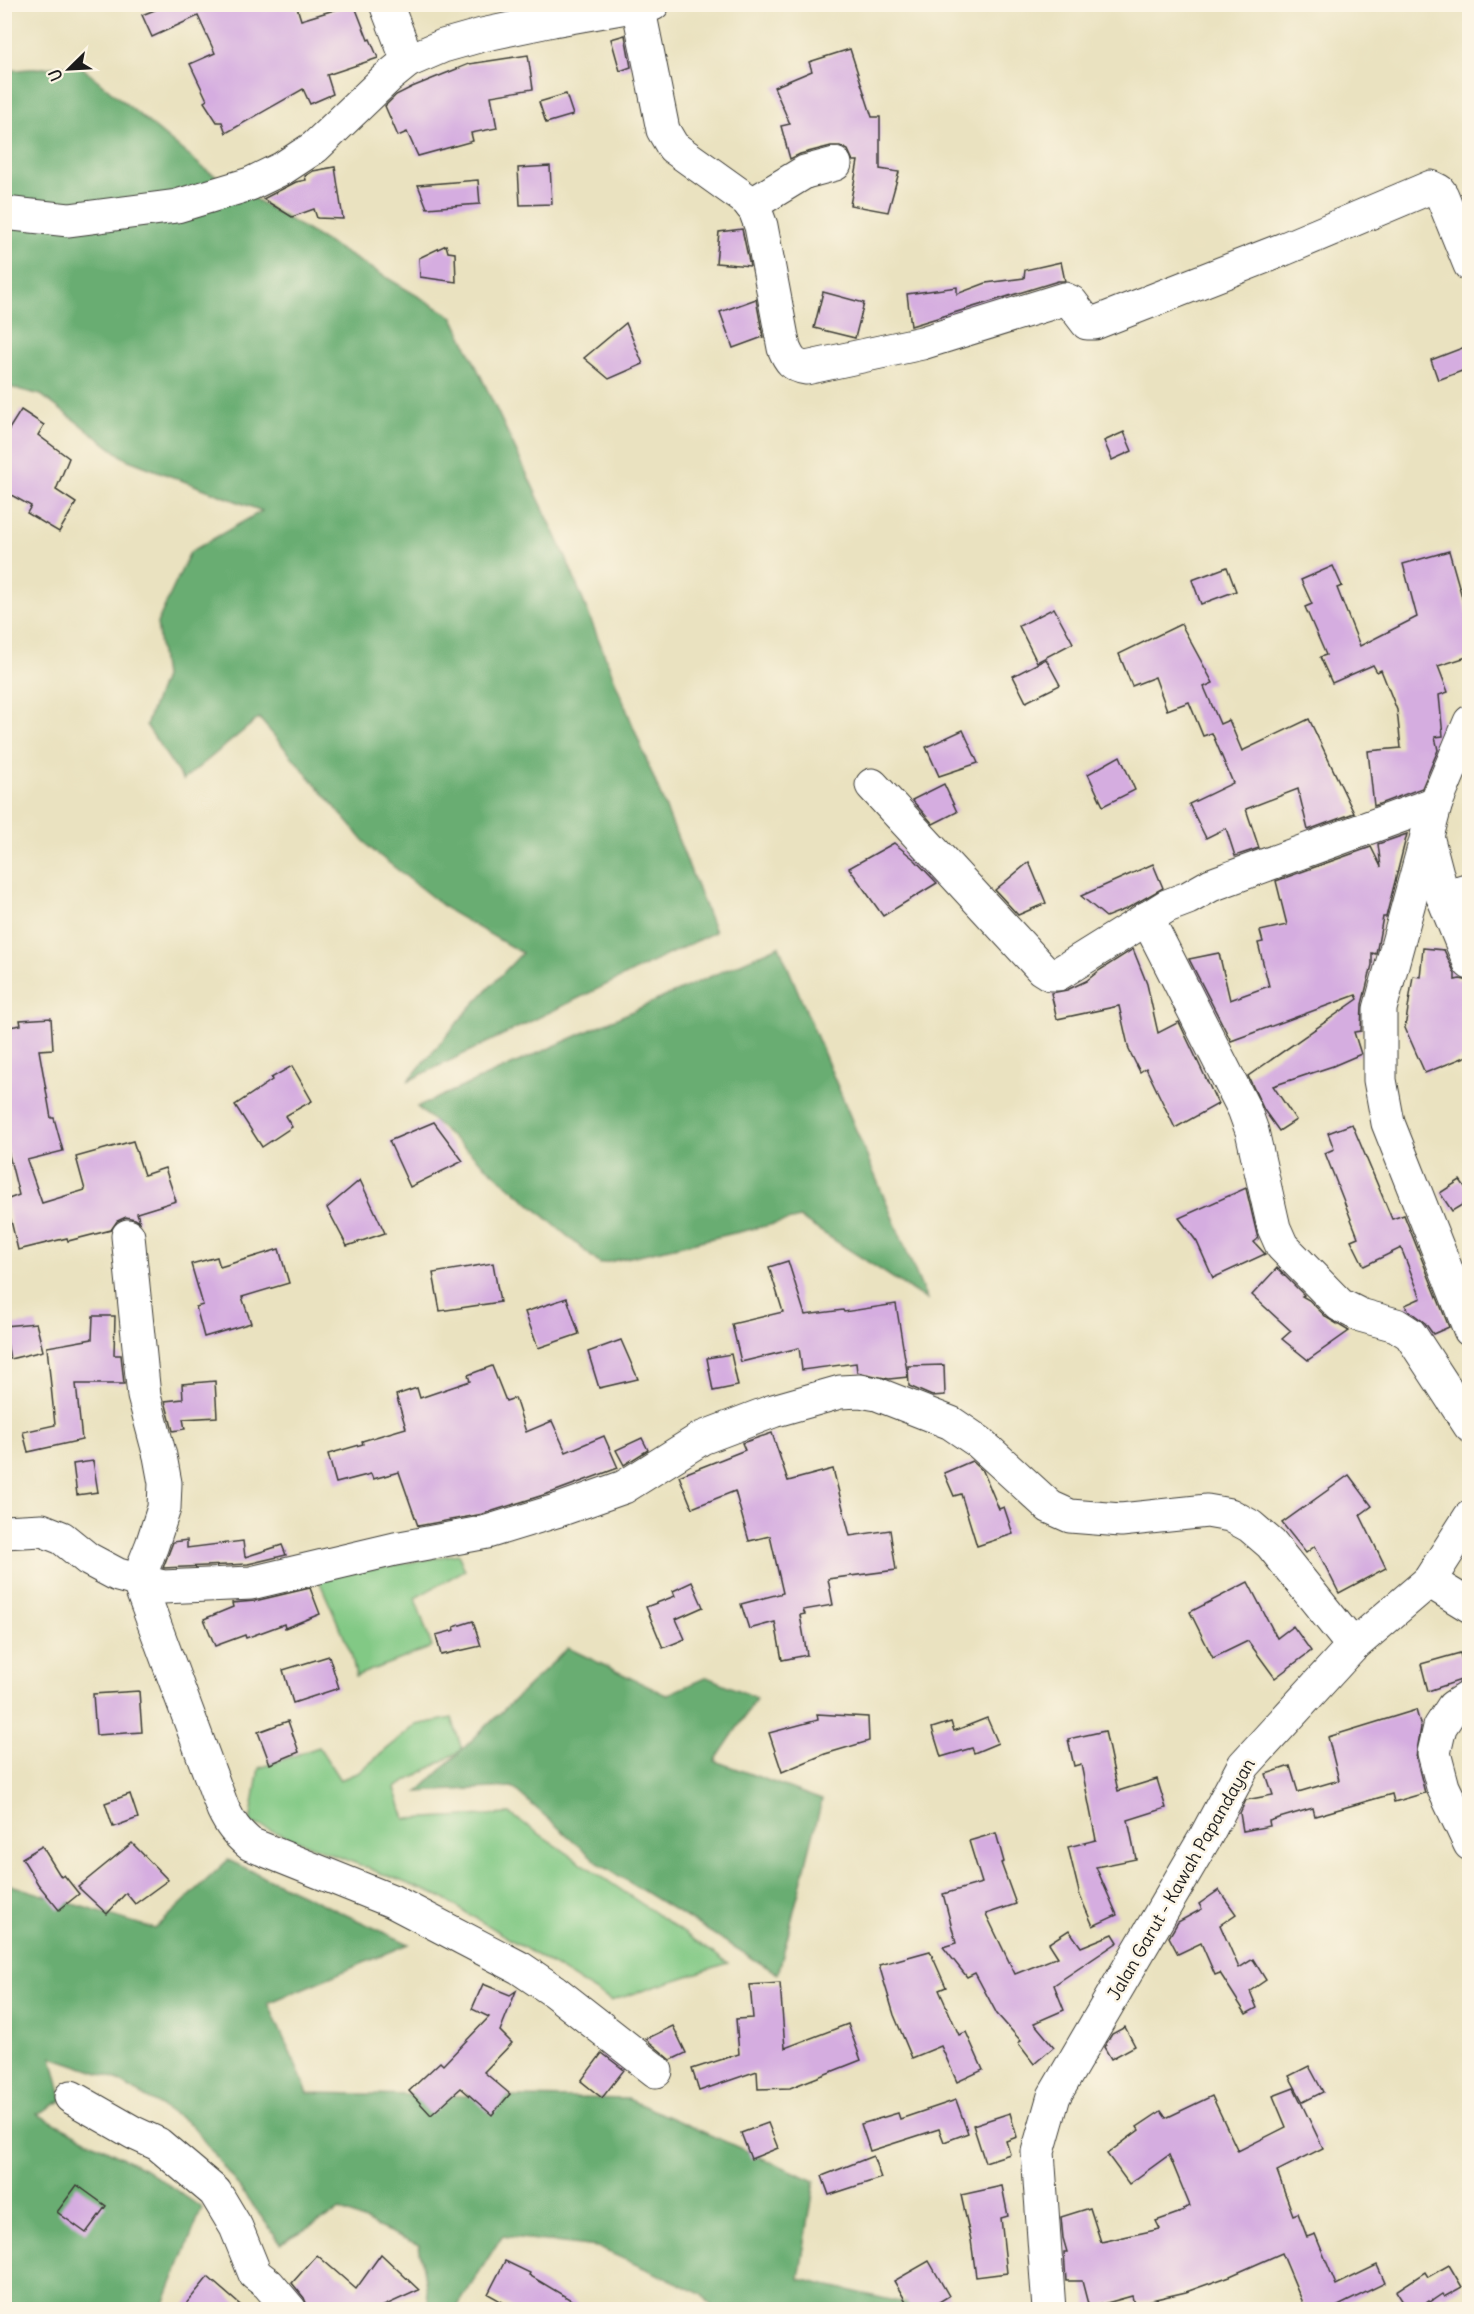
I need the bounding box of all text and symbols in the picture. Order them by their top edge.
north arrow [39,39,99,99]
text: U [44,66,67,84]
street label: Jalan Garut - Kawah Papandayan [1102,1754,1260,2004]

